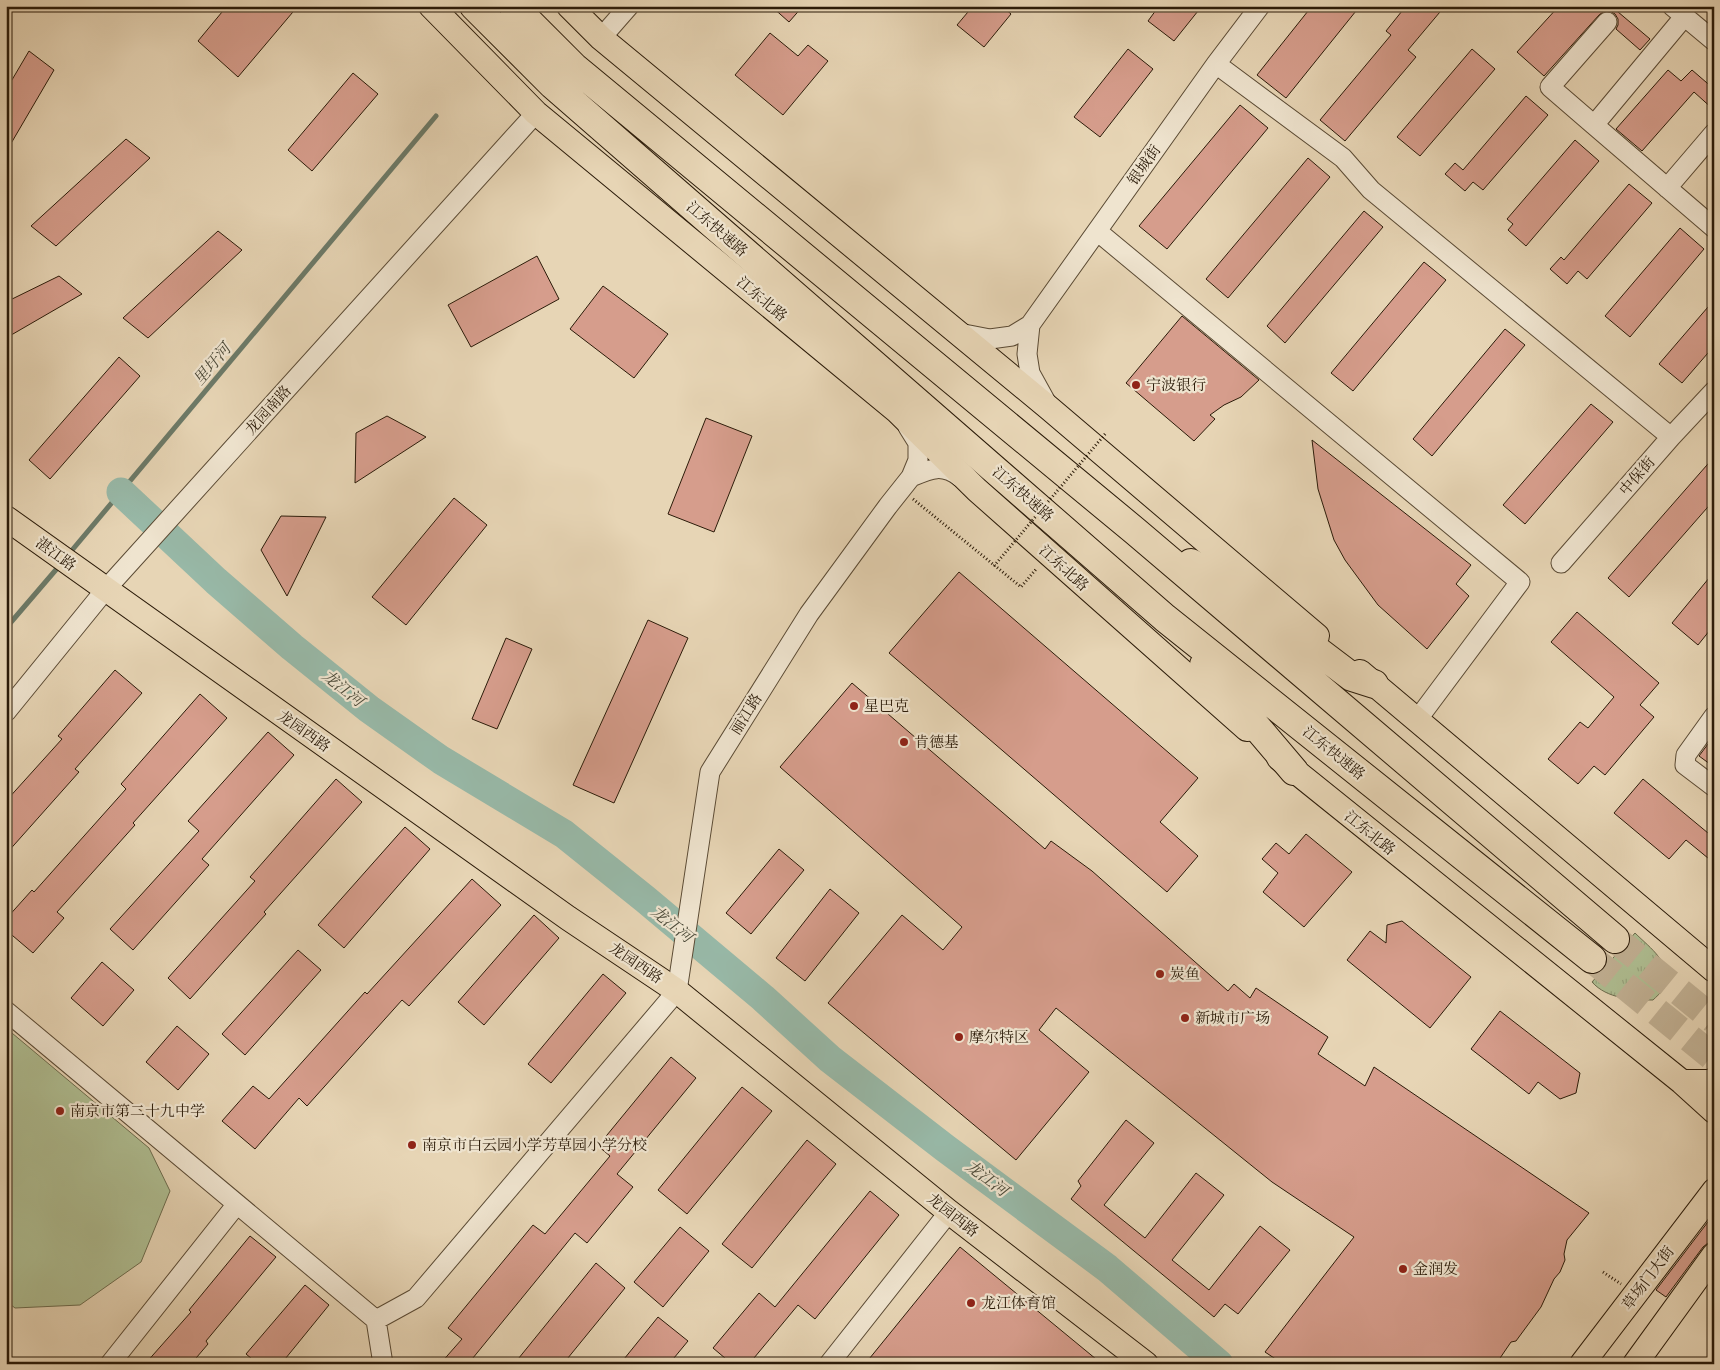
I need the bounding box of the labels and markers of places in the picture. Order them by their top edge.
place label: 宁波银行 [1146,376,1206,394]
marker: 宁波银行 [1130,379,1142,391]
place label: 星巴克 [864,697,909,715]
marker: 星巴克 [848,700,860,712]
place label: 肯德基 [914,733,959,751]
marker: 肯德基 [898,736,910,748]
place label: 炭鱼 [1170,965,1200,983]
marker: 炭鱼 [1154,968,1166,980]
place label: 新城市广场 [1195,1009,1270,1027]
marker: 新城市广场 [1179,1012,1191,1024]
place label: 摩尔特区 [969,1028,1029,1046]
marker: 摩尔特区 [953,1031,965,1043]
place label: 南京市第二十九中学 [70,1102,205,1120]
marker: 南京市第二十九中学 [54,1105,66,1117]
place label: 南京市白云园小学芳草园小学分校 [422,1136,647,1154]
marker: 南京市白云园小学芳草园小学分校 [406,1139,418,1151]
place label: 金润发 [1413,1260,1458,1278]
marker: 金润发 [1397,1263,1409,1275]
place label: 龙江体育馆 [981,1294,1056,1312]
marker: 龙江体育馆 [965,1297,977,1309]

